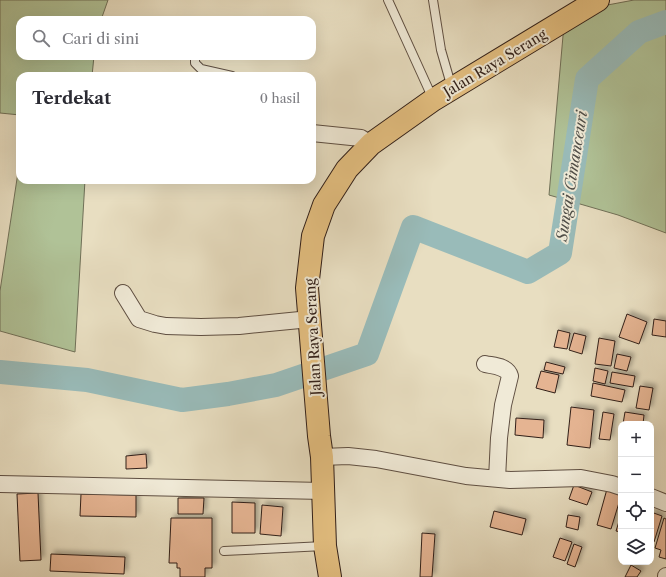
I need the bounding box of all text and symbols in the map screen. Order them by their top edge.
search box [16,16,316,60]
street label: Jalan Raya Serang [438,25,550,102]
icon: search [30,27,52,49]
text: Cari di sini [62,29,139,48]
text: Terdekat [32,88,111,108]
text: 0 hasil [260,90,300,106]
water label: Sungai Cimanceuri [552,108,591,243]
street label: Jalan Raya Serang [301,277,325,398]
map controls [618,421,654,565]
button: + [618,421,654,457]
button: − [618,457,654,493]
button: locate [618,493,654,529]
button: layers [618,529,654,565]

